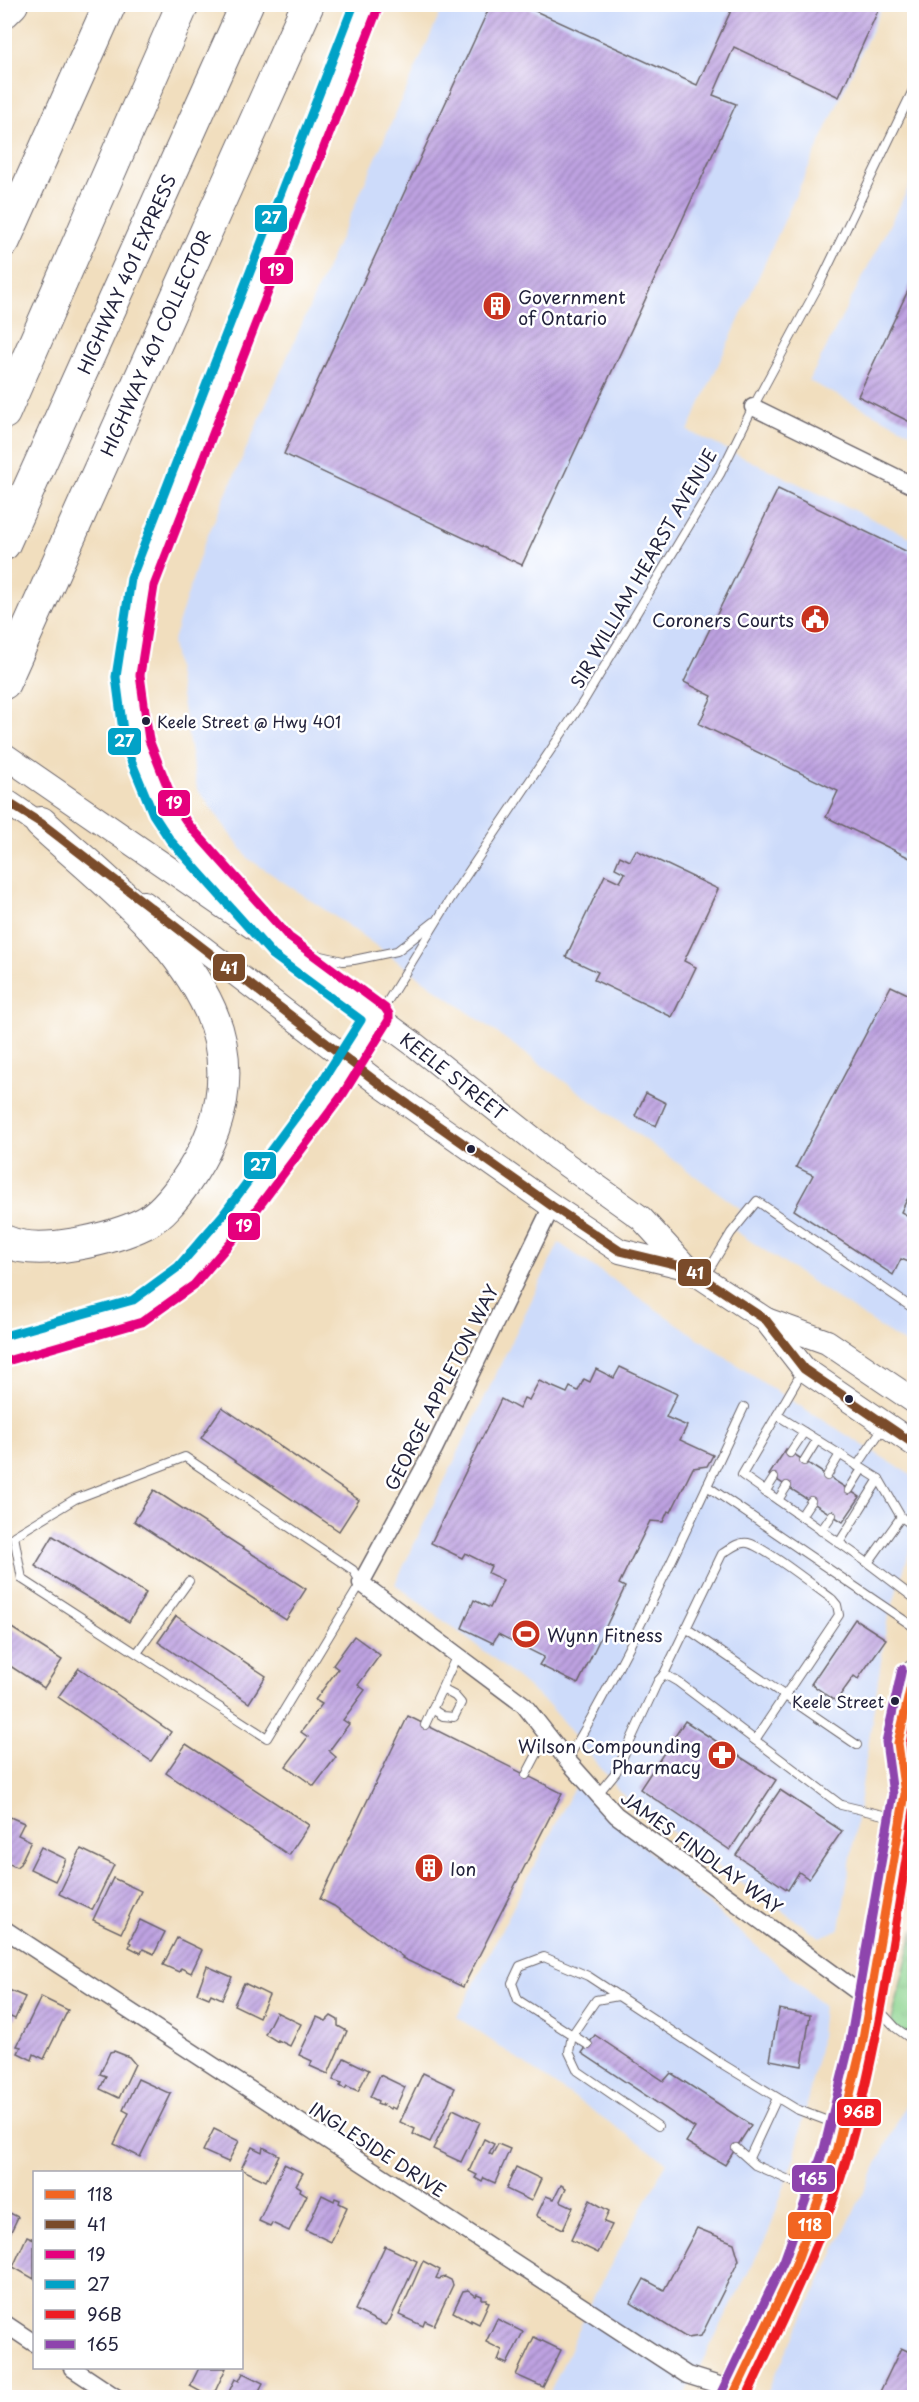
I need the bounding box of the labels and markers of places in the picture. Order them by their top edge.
place label: Government of Ontario [518,283,626,331]
building icon: Government of Ontario [481,290,513,322]
public building icon: Coroners Courts [799,603,831,635]
place label: Coroners Courts [652,606,794,633]
place label: Keele Street @ Hwy 401 [157,709,341,733]
marker: Keele Street @ Hwy 401 [140,715,152,727]
unlabelled marker [465,1143,477,1155]
unlabelled marker [843,1393,855,1405]
sports icon: Wynn Fitness [510,1618,542,1650]
place label: Wynn Fitness [547,1621,662,1648]
place label: Keele Street [792,1689,884,1713]
marker: Keele Street [889,1695,901,1707]
place label: Wilson Compounding Pharmacy [518,1732,701,1780]
pharmacy icon: Wilson Compounding Pharmacy [706,1739,738,1771]
building icon: Ion [413,1852,445,1884]
place label: Ion [450,1855,476,1882]

